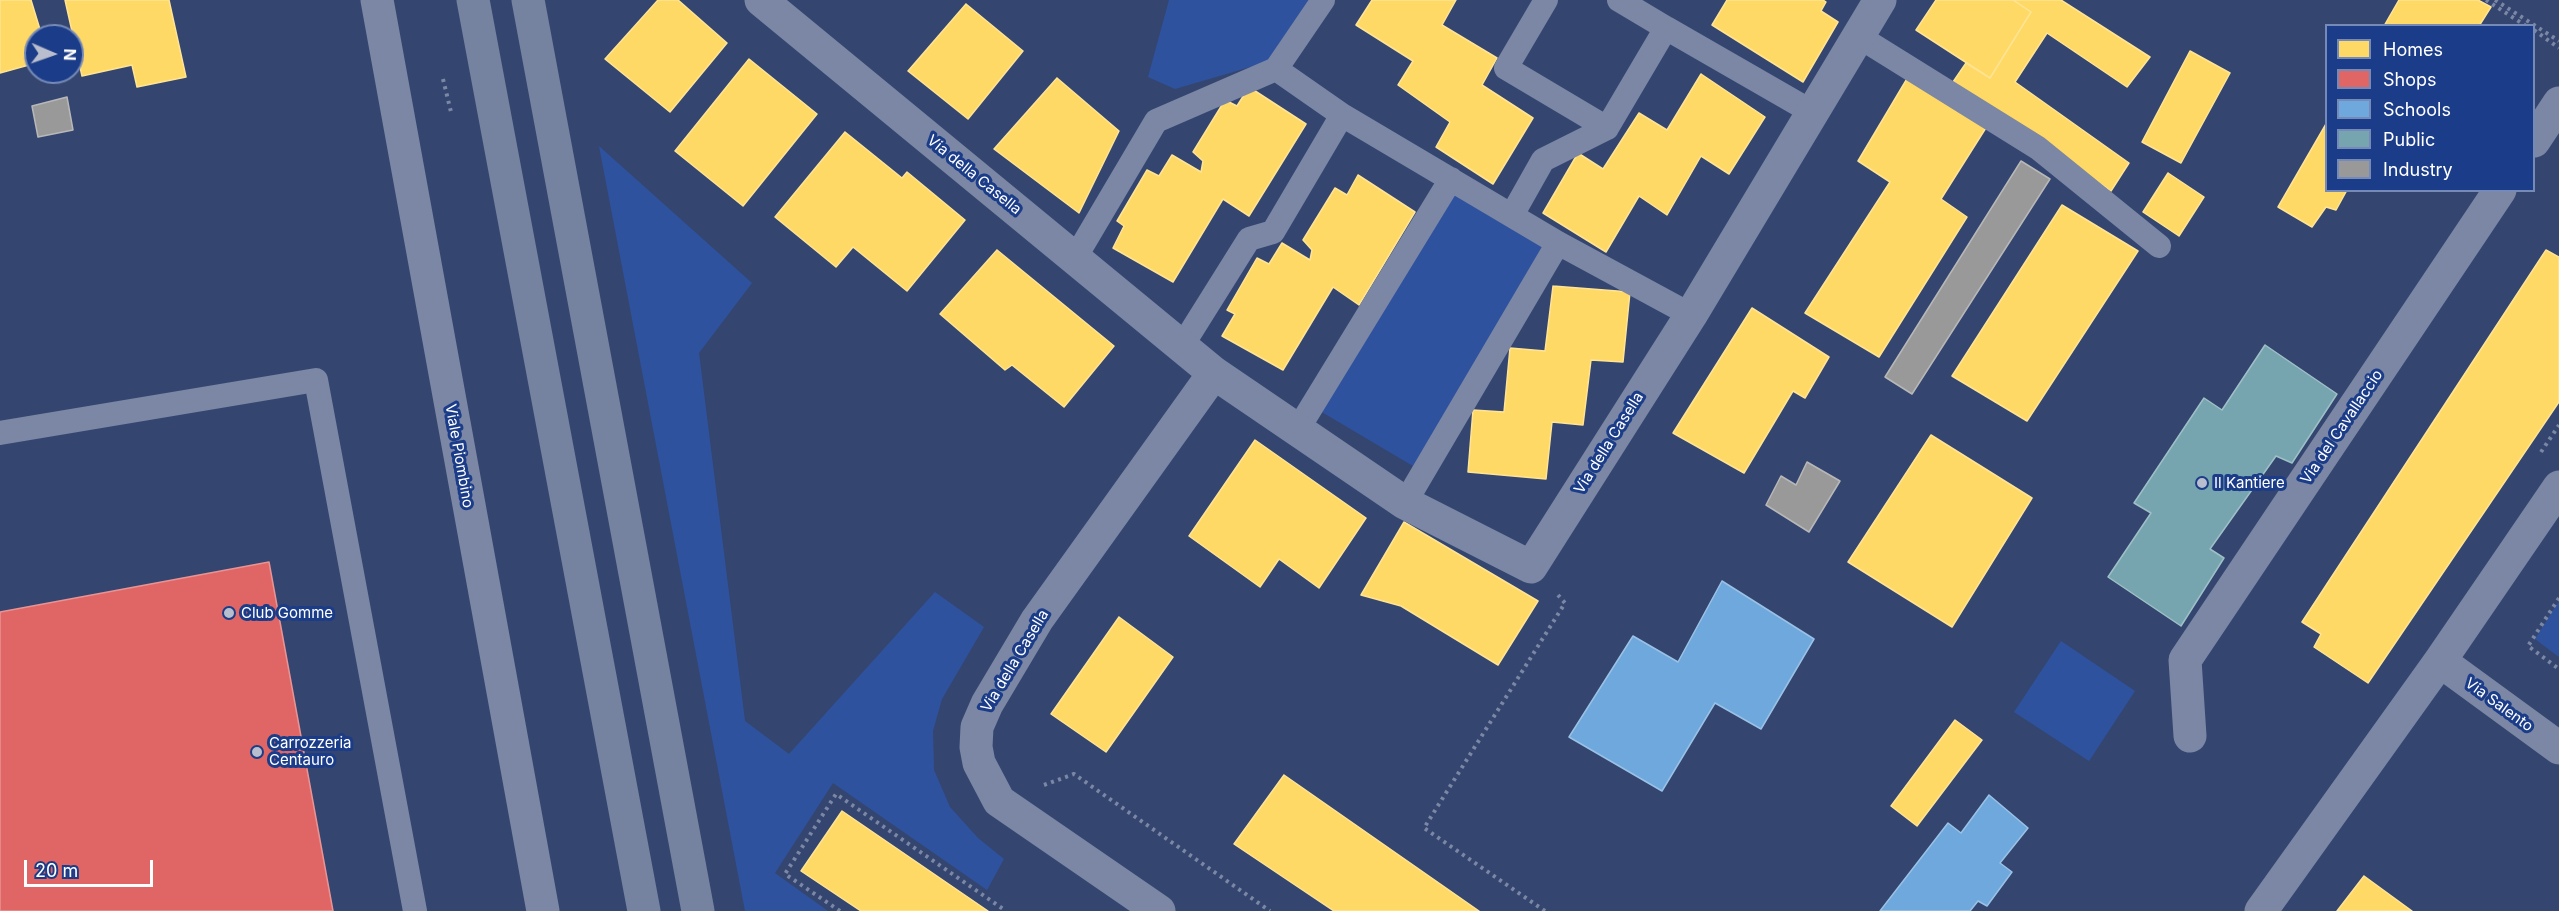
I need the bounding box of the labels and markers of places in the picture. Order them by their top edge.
place label: Il Kantiere [2214,474,2285,492]
marker: Il Kantiere [2195,476,2209,490]
place label: Club Gomme [241,604,333,622]
marker: Club Gomme [222,606,236,620]
place label: Carrozzeria Centauro [269,734,351,769]
marker: Carrozzeria Centauro [250,745,264,759]

